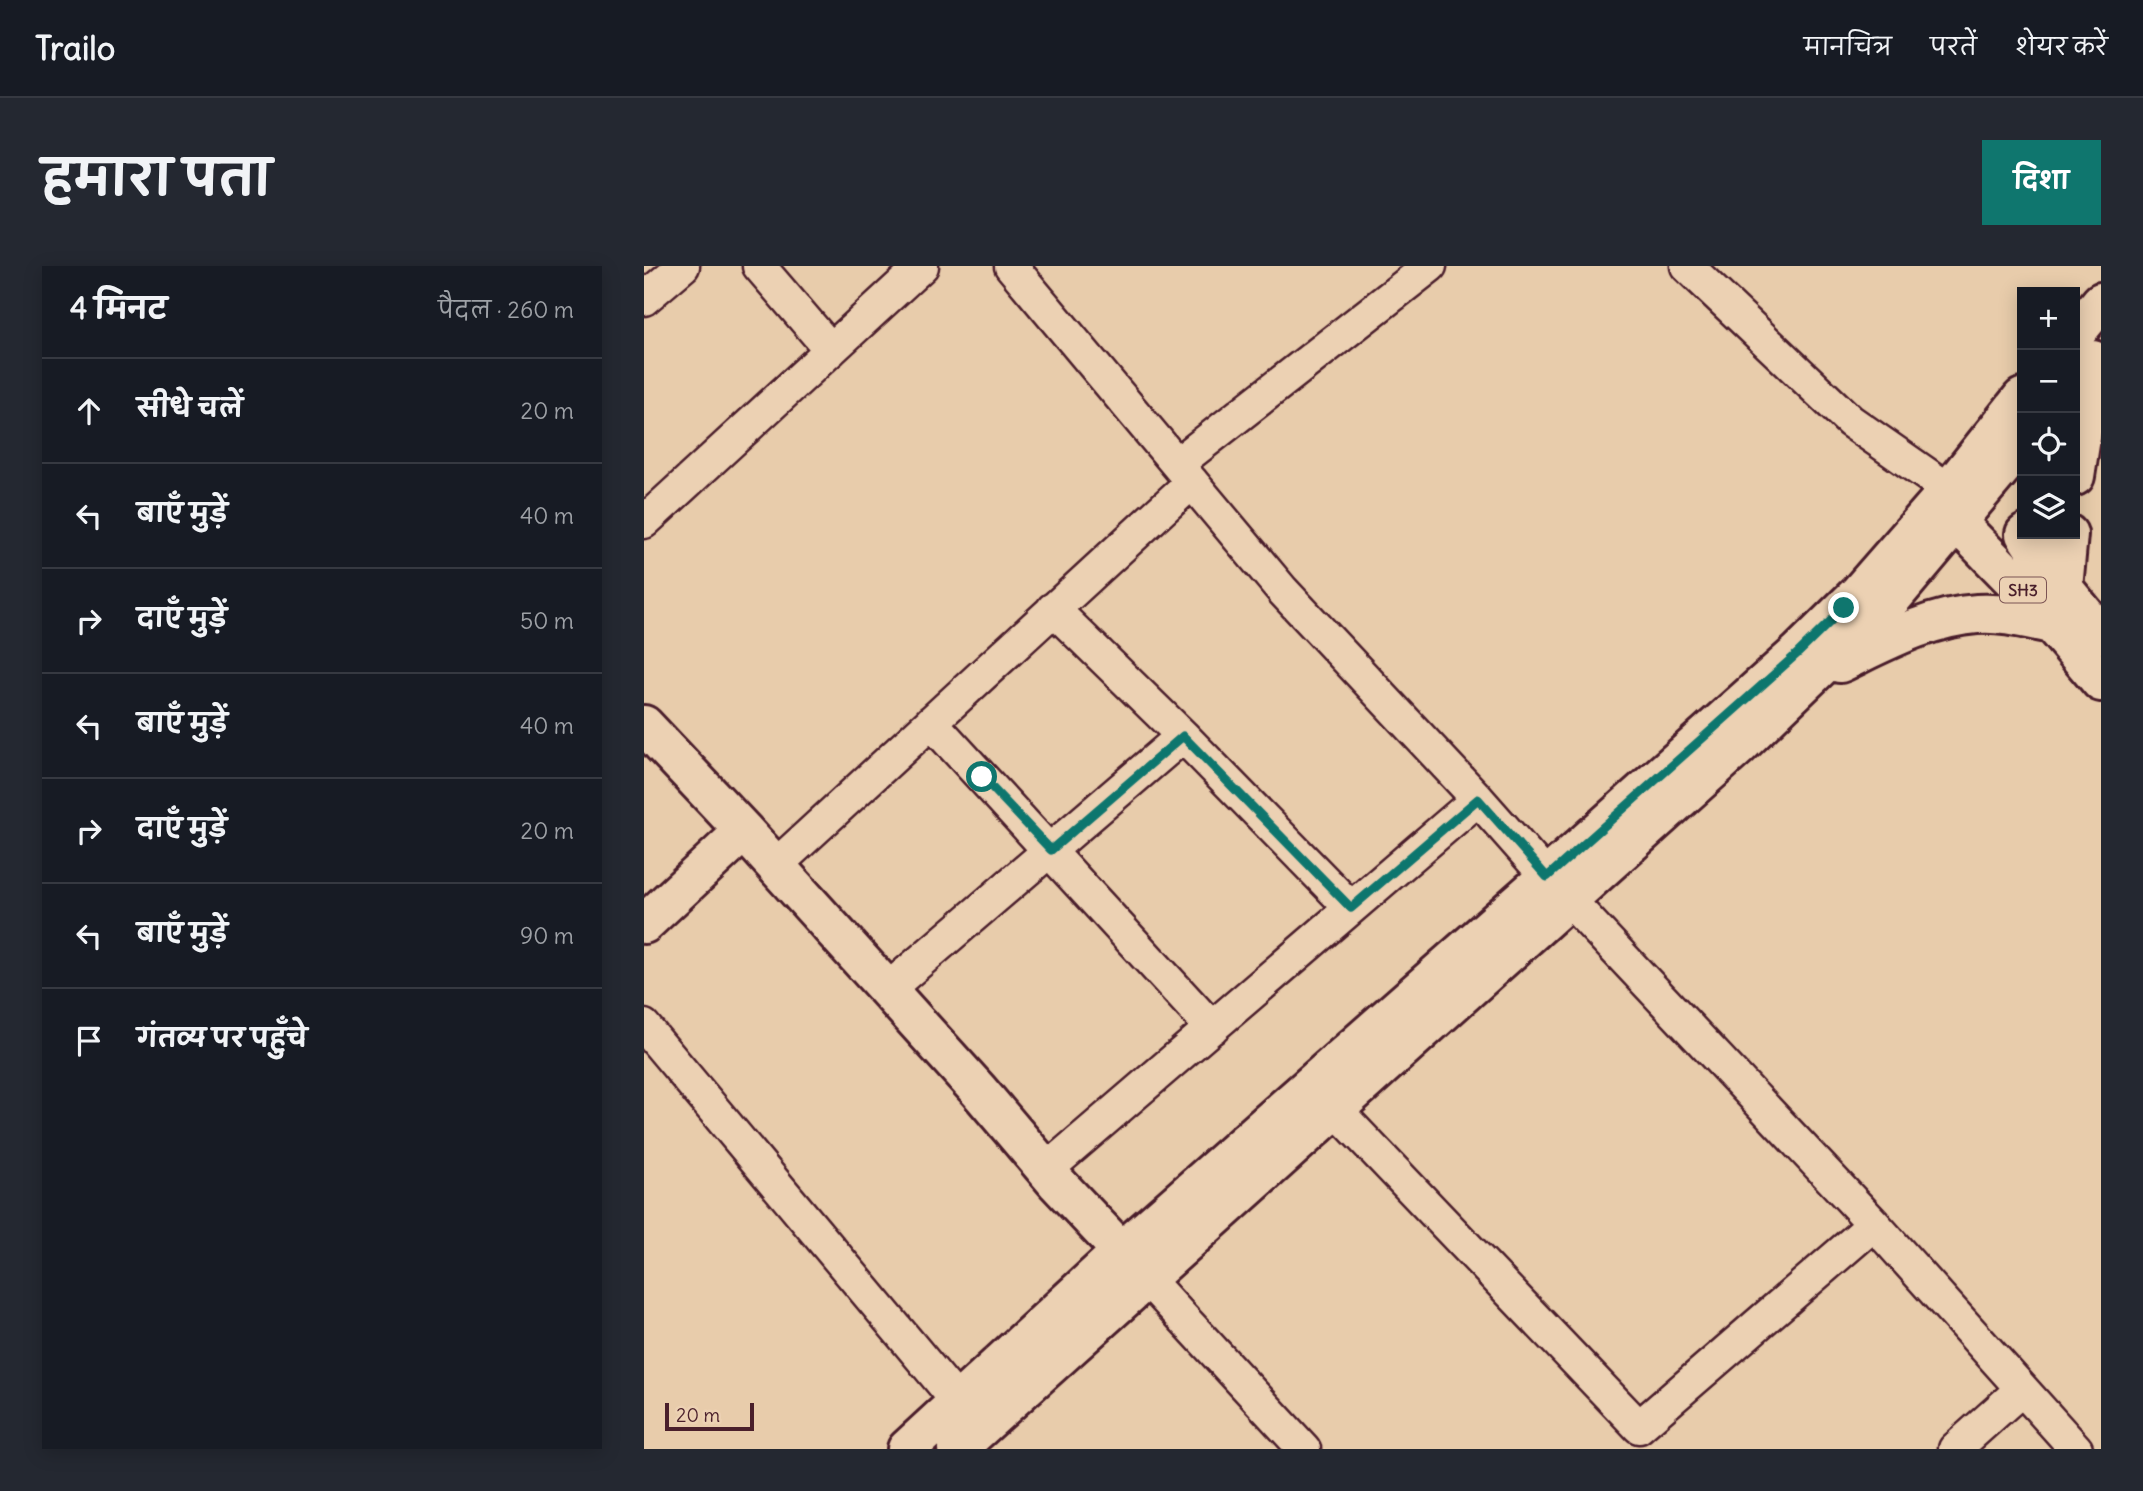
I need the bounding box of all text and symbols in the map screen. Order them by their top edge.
text: Trailo [35,27,115,69]
text: मानचित्र [1804,31,1892,61]
text: परतें [1930,31,1977,61]
text: शेयर करें [2015,31,2108,61]
button: दिशा [1982,140,2101,225]
text: हमारा पता [42,147,271,208]
map controls [2017,287,2080,539]
button: + [2017,287,2080,350]
text: 4 मिनट [70,289,167,327]
text: पैदल · 260 m [438,295,574,324]
button: − [2017,350,2080,413]
text: सीधे चलें [137,391,243,424]
icon: ahead [70,392,108,430]
text: 20 m [521,396,574,425]
button: locate [2017,413,2080,476]
button: layers [2017,476,2080,539]
text: बाएँ मुड़ें [137,496,228,529]
icon: left [70,497,108,535]
text: 40 m [520,501,574,530]
road number: SH3 [2000,578,2046,602]
route end [1828,592,1859,623]
text: दाएँ मुड़ें [137,601,227,634]
icon: right [70,602,108,640]
text: 50 m [520,606,574,635]
text: बाएँ मुड़ें [137,706,228,739]
icon: left [70,707,108,745]
text: 40 m [520,711,574,740]
route start [966,761,997,792]
text: दाएँ मुड़ें [137,811,227,844]
icon: right [70,812,108,850]
text: 20 m [521,816,574,845]
text: बाएँ मुड़ें [137,916,228,949]
icon: left [70,917,108,955]
text: 90 m [520,921,574,950]
text: गंतव्य पर पहुँचे [137,1021,307,1054]
icon: arrive [70,1022,108,1060]
scale bar [665,1400,754,1432]
text: 20 m [676,1403,720,1427]

